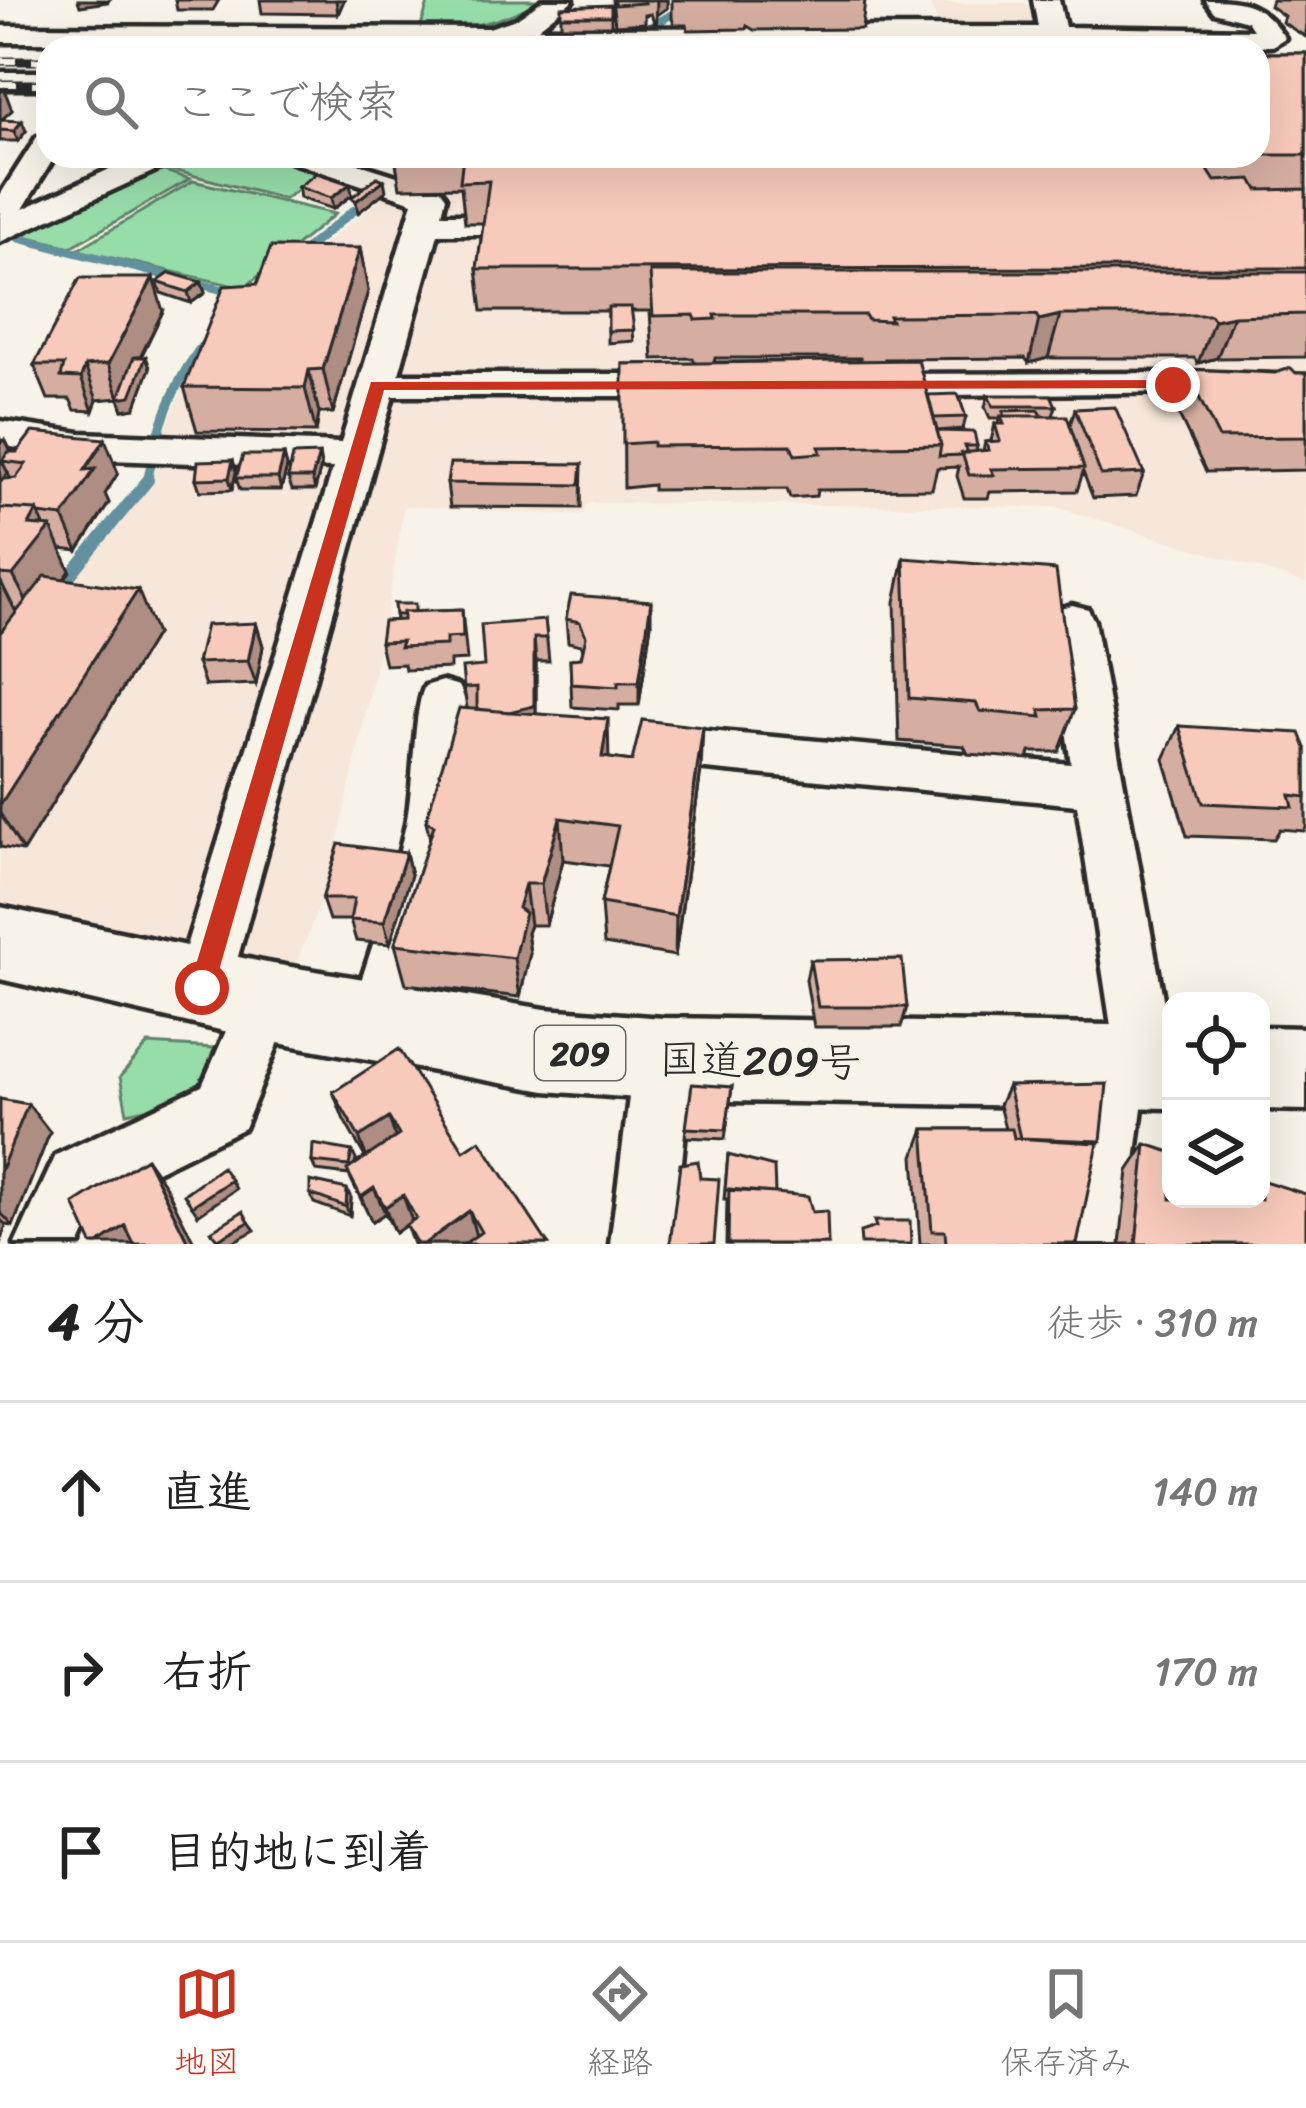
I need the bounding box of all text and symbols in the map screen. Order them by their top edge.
search box [36,36,1270,168]
text: ここで検索 [174,62,399,142]
icon: search [78,69,144,135]
route end [1146,358,1200,412]
route start [175,961,229,1015]
map controls [1162,992,1270,1208]
button: locate [1162,992,1270,1100]
street label: 国道209号 [658,1022,862,1100]
road number: 209 [535,1026,625,1080]
button: layers [1162,1100,1270,1208]
text: 4 分 [48,1277,144,1367]
text: 徒歩 · 310 m [1046,1288,1258,1357]
text: 直進 [162,1452,252,1532]
text: 140 m [1152,1457,1258,1526]
icon: ahead [48,1459,114,1525]
text: 右折 [162,1632,252,1712]
text: 170 m [1154,1637,1258,1706]
icon: right [48,1639,114,1705]
text: 目的地に到着 [162,1812,432,1892]
icon: arrive [48,1819,114,1885]
tab: 地図 [174,1961,240,2091]
tab: 経路 [587,1961,653,2091]
tab: 保存済み [1000,1961,1132,2091]

